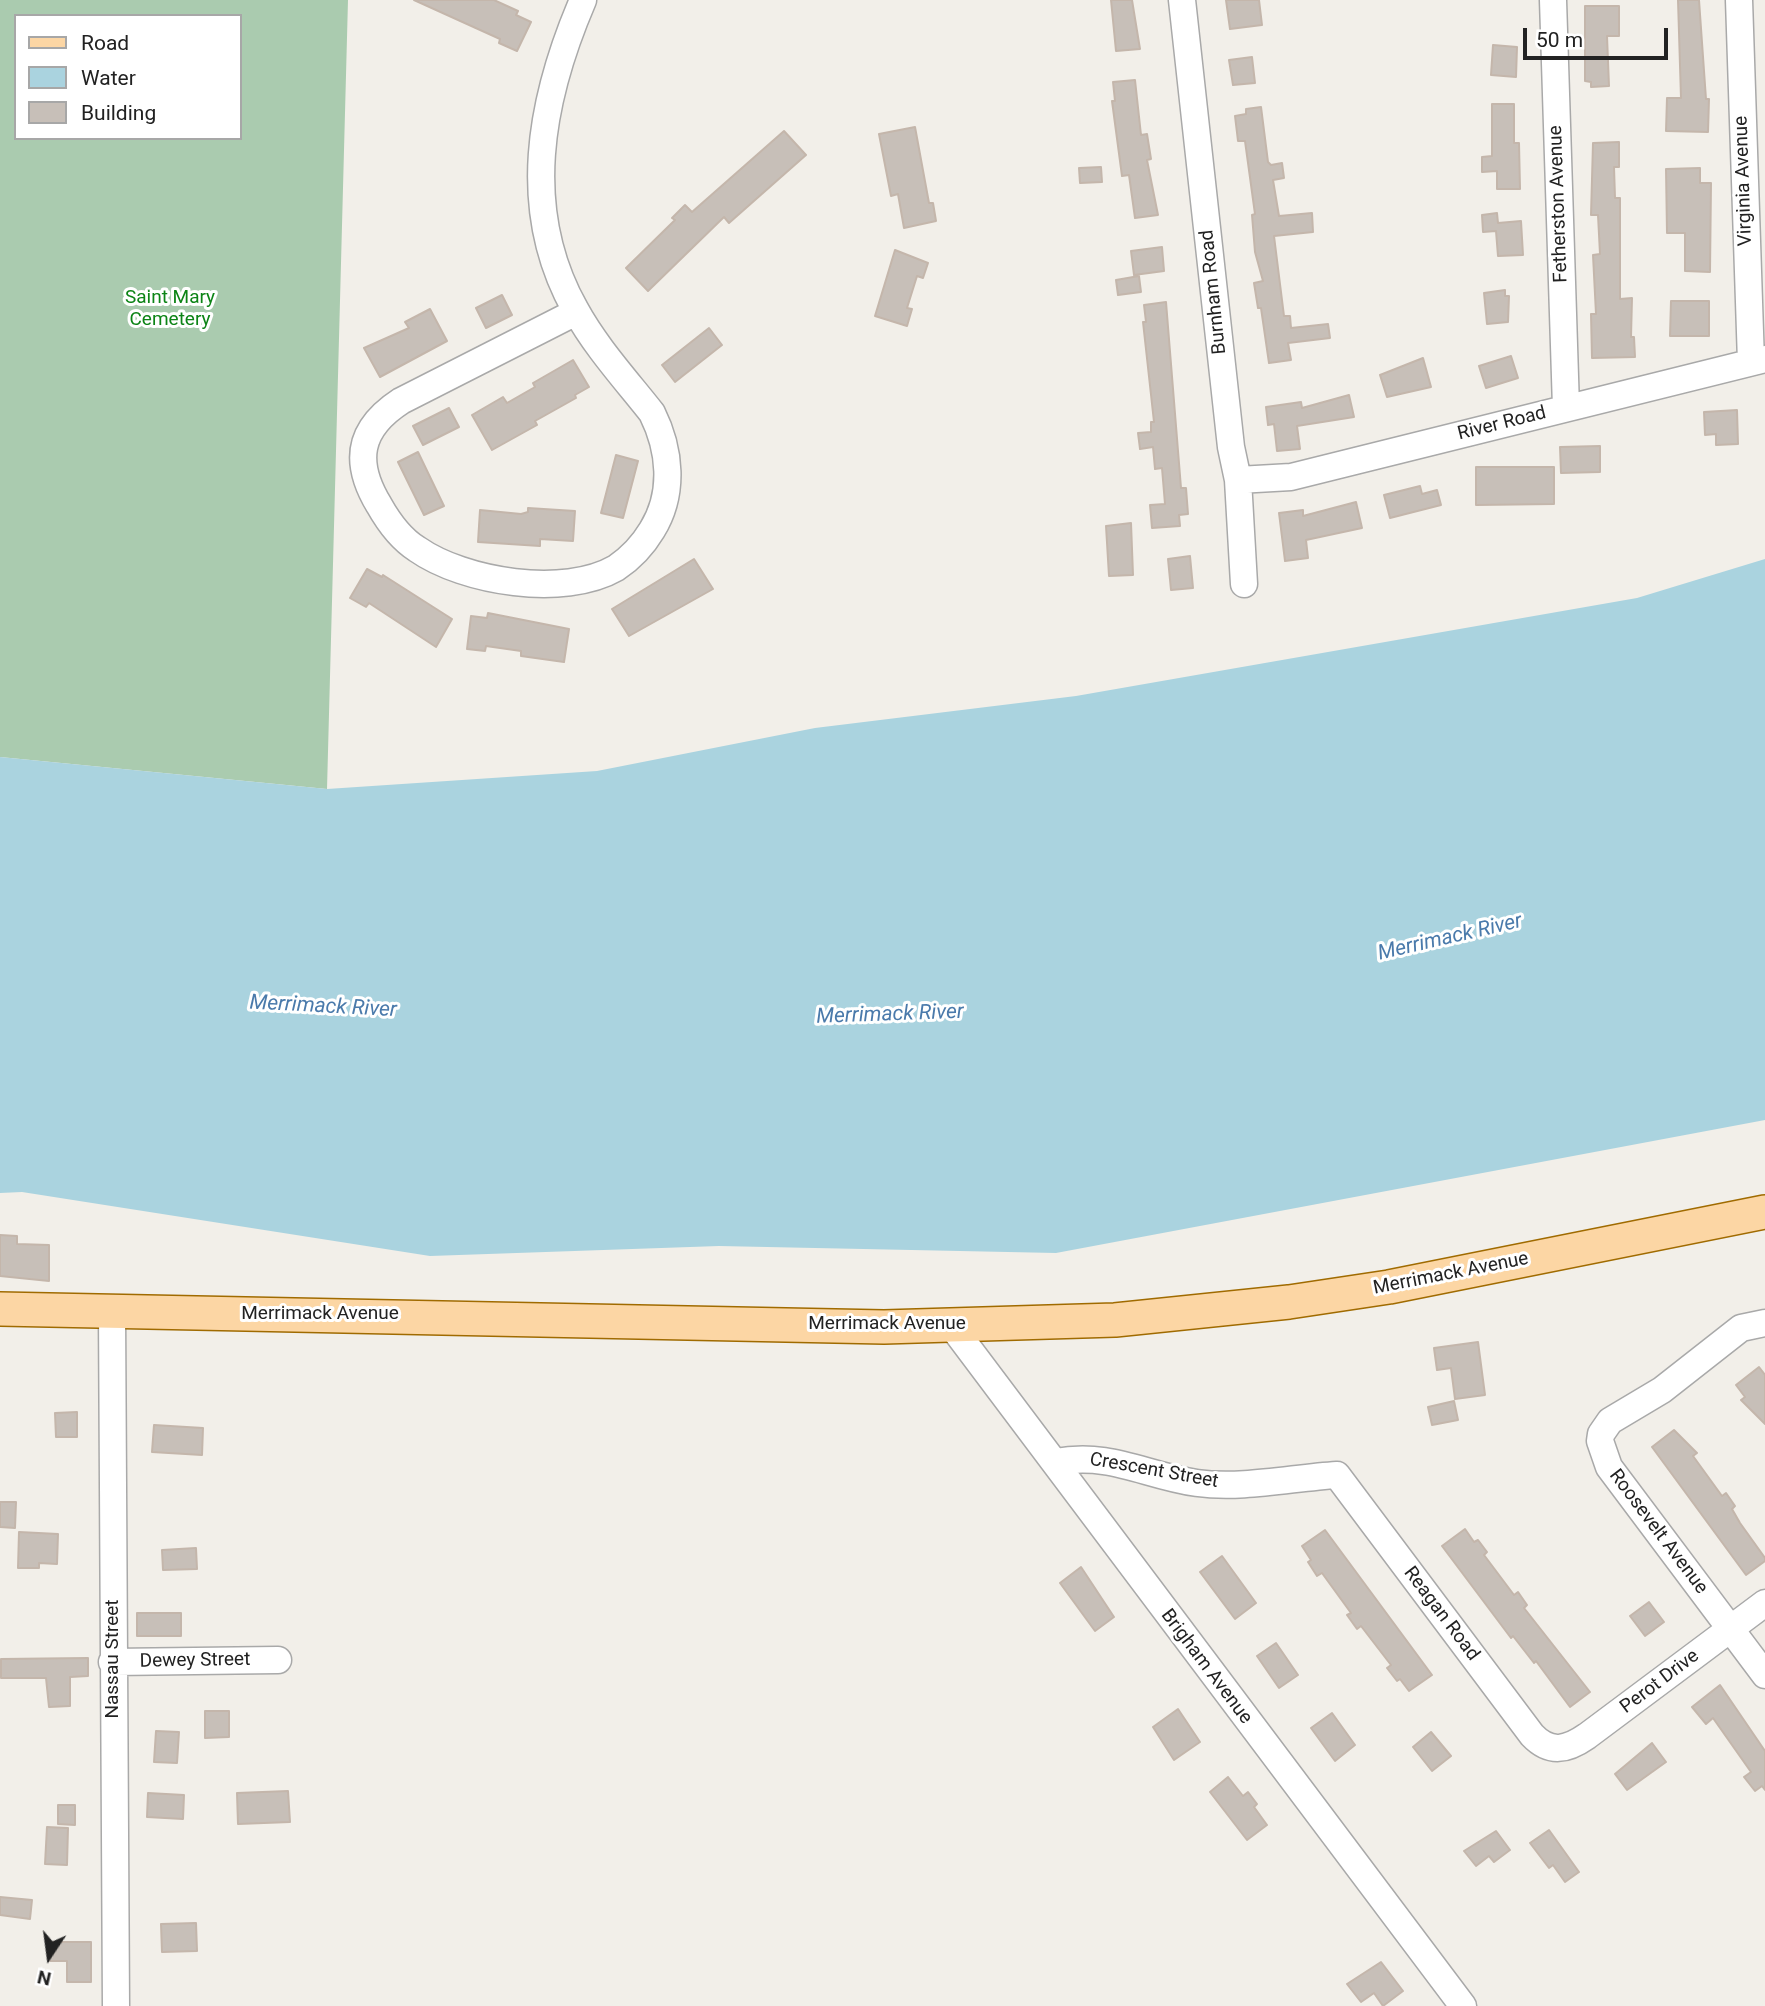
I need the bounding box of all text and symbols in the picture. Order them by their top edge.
legend [14,14,242,140]
scale bar [1527,14,1672,58]
text: 50 m [1536,28,1583,52]
text: Road [81,31,129,55]
text: Water [81,66,136,90]
text: Building [81,101,156,125]
street label: Virginia Avenue [1730,115,1758,247]
street label: Fetherston Avenue [1545,125,1573,283]
street label: Burnham Road [1196,229,1232,355]
park label: Saint Mary Cemetery [125,287,215,331]
street label: River Road [1455,402,1549,446]
water label: Merrimack River [1375,909,1525,967]
water label: Merrimack River [249,991,397,1023]
water label: Merrimack River [816,1000,964,1030]
street label: Merrimack Avenue [1371,1248,1531,1300]
street label: Merrimack Avenue [241,1303,399,1325]
street label: Merrimack Avenue [808,1313,966,1335]
street label: Crescent Street [1088,1448,1220,1494]
street label: Roosevelt Avenue [1604,1465,1712,1599]
street label: Reagan Road [1398,1562,1484,1666]
street label: Nassau Street [102,1599,124,1719]
street label: Brigham Avenue [1155,1605,1257,1729]
street label: Perot Drive [1616,1645,1704,1719]
street label: Dewey Street [140,1649,250,1673]
north arrow [14,1922,84,1992]
text: N [35,1965,53,1991]

